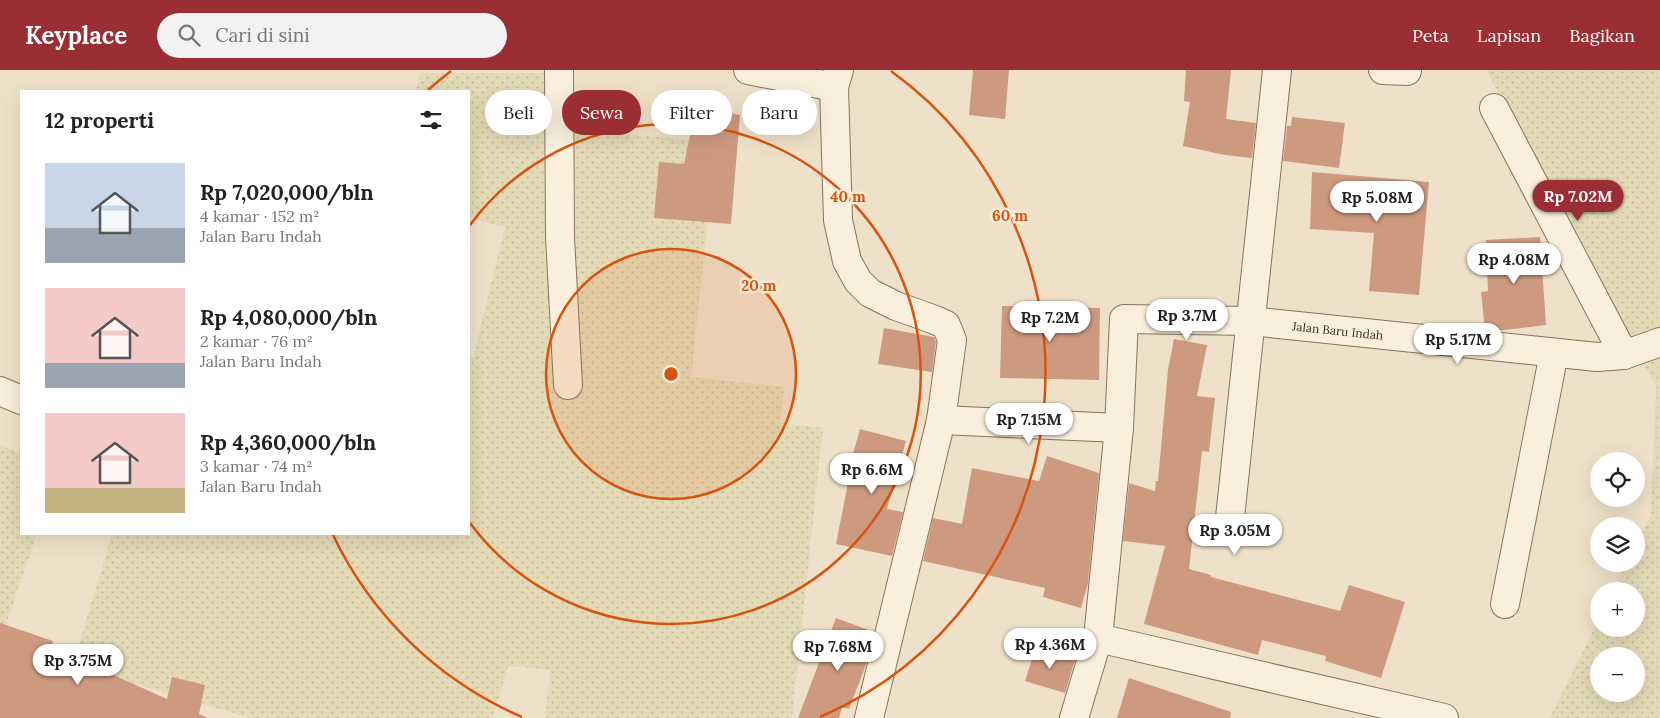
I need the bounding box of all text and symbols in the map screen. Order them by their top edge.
search box [157,13,507,58]
text: Keyplace [25,20,127,51]
icon: search [175,21,203,49]
text: Cari di sini [215,23,310,47]
text: Peta [1412,24,1449,47]
text: Lapisan [1477,24,1541,47]
text: Bagikan [1569,24,1635,47]
chip: Beli [485,90,552,135]
chip: Sewa [562,90,641,135]
chip: Filter [651,90,732,135]
chip: Baru [742,90,817,135]
icon: filters [417,106,445,134]
text: 12 properti [45,107,154,134]
text: Rp 7,020,000/bln [200,179,374,206]
pin: Rp 5.08M [1325,180,1429,223]
pin: Rp 7.02M [1526,180,1630,222]
icon: home [85,183,145,243]
text: Rp 7.02M [1544,186,1612,206]
text: 40 m [830,187,866,206]
text: Rp 5.08M [1341,187,1413,207]
text: 4 kamar · 152 m² [200,206,319,226]
text: 60 m [992,206,1028,225]
text: Jalan Baru Indah [200,226,322,246]
pin: Rp 4.08M [1462,242,1566,285]
text: Rp 4.08M [1478,249,1550,269]
text: 20 m [741,276,777,295]
pin: Rp 3.7M [1141,298,1233,341]
pin: Rp 7.2M [1004,300,1096,343]
text: Rp 4,080,000/bln [200,304,377,331]
text: Rp 3.7M [1157,305,1217,325]
text: Rp 7.2M [1020,307,1080,327]
icon: home [85,308,145,368]
street label: Jalan Baru Indah [1291,318,1384,342]
pin: Rp 5.17M [1406,322,1510,365]
text: Rp 5.17M [1425,329,1491,349]
text: 2 kamar · 76 m² [200,331,313,351]
text: Jalan Baru Indah [200,351,322,371]
centre of rings [662,365,680,383]
pin: Rp 7.15M [977,402,1081,445]
text: Rp 7.15M [996,409,1062,429]
text: Rp 4,360,000/bln [200,429,376,456]
icon: home [85,433,145,493]
pin: Rp 6.6M [826,452,918,495]
map controls [1590,452,1645,702]
button: locate [1590,452,1645,507]
text: 3 kamar · 74 m² [200,456,312,476]
text: Rp 6.6M [841,459,903,479]
text: Jalan Baru Indah [200,476,322,496]
pin: Rp 3.05M [1183,514,1287,556]
button: layers [1590,517,1645,572]
text: Rp 3.05M [1199,520,1271,540]
button: + [1590,582,1645,637]
pin: Rp 4.36M [998,628,1102,670]
pin: Rp 7.68M [786,630,890,672]
text: Rp 4.36M [1015,634,1085,654]
text: Rp 7.68M [804,636,872,656]
pin: Rp 3.75M [26,644,130,686]
button: − [1590,647,1645,702]
text: Rp 3.75M [44,650,112,670]

